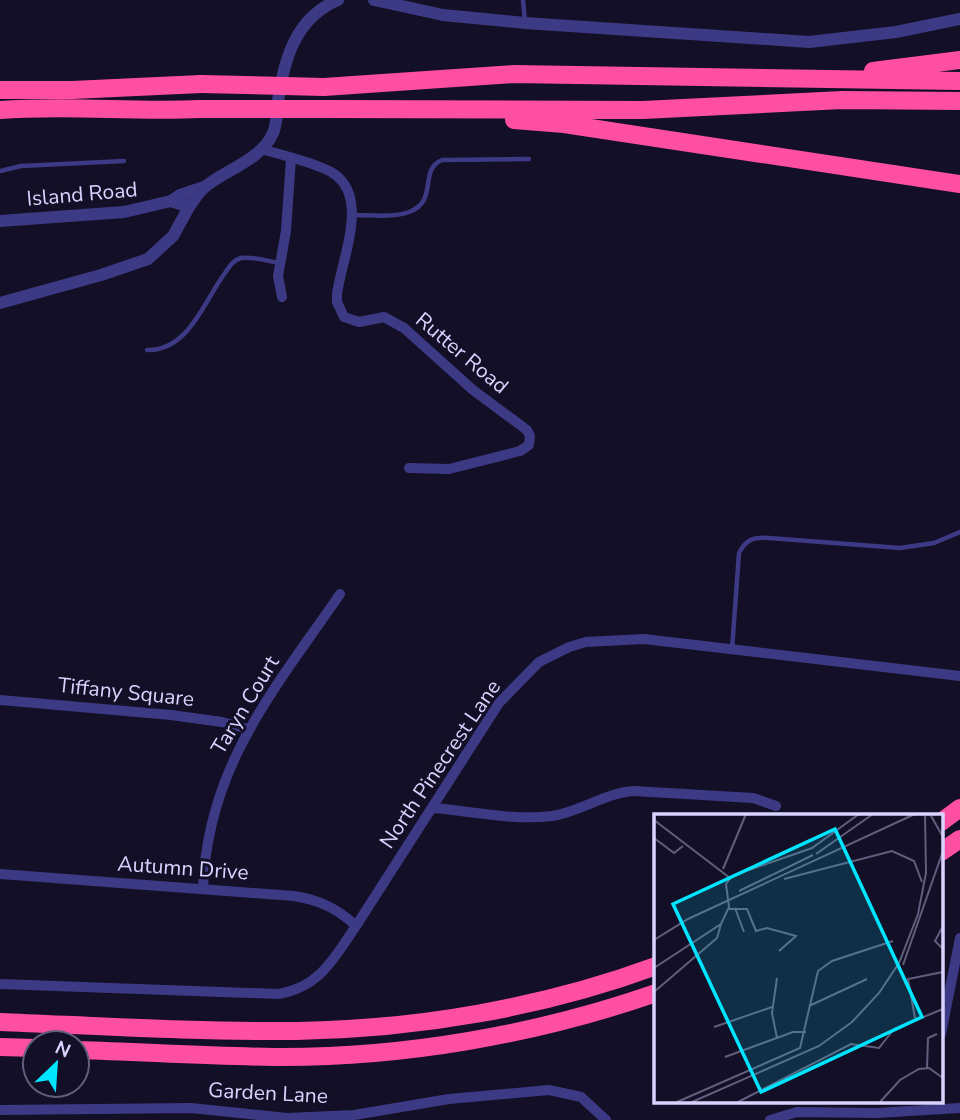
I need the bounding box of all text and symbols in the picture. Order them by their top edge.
street label: Island Road [25,175,139,213]
street label: Rutter Road [410,306,514,400]
street label: Taryn Court [204,650,286,760]
street label: Tiffany Square [56,671,196,713]
street label: North Pinecrest Lane [373,674,507,854]
inset map [654,814,942,1102]
street label: Autumn Drive [117,849,249,887]
north arrow [21,1029,91,1099]
text: N [51,1035,75,1064]
street label: Garden Lane [207,1076,329,1110]

